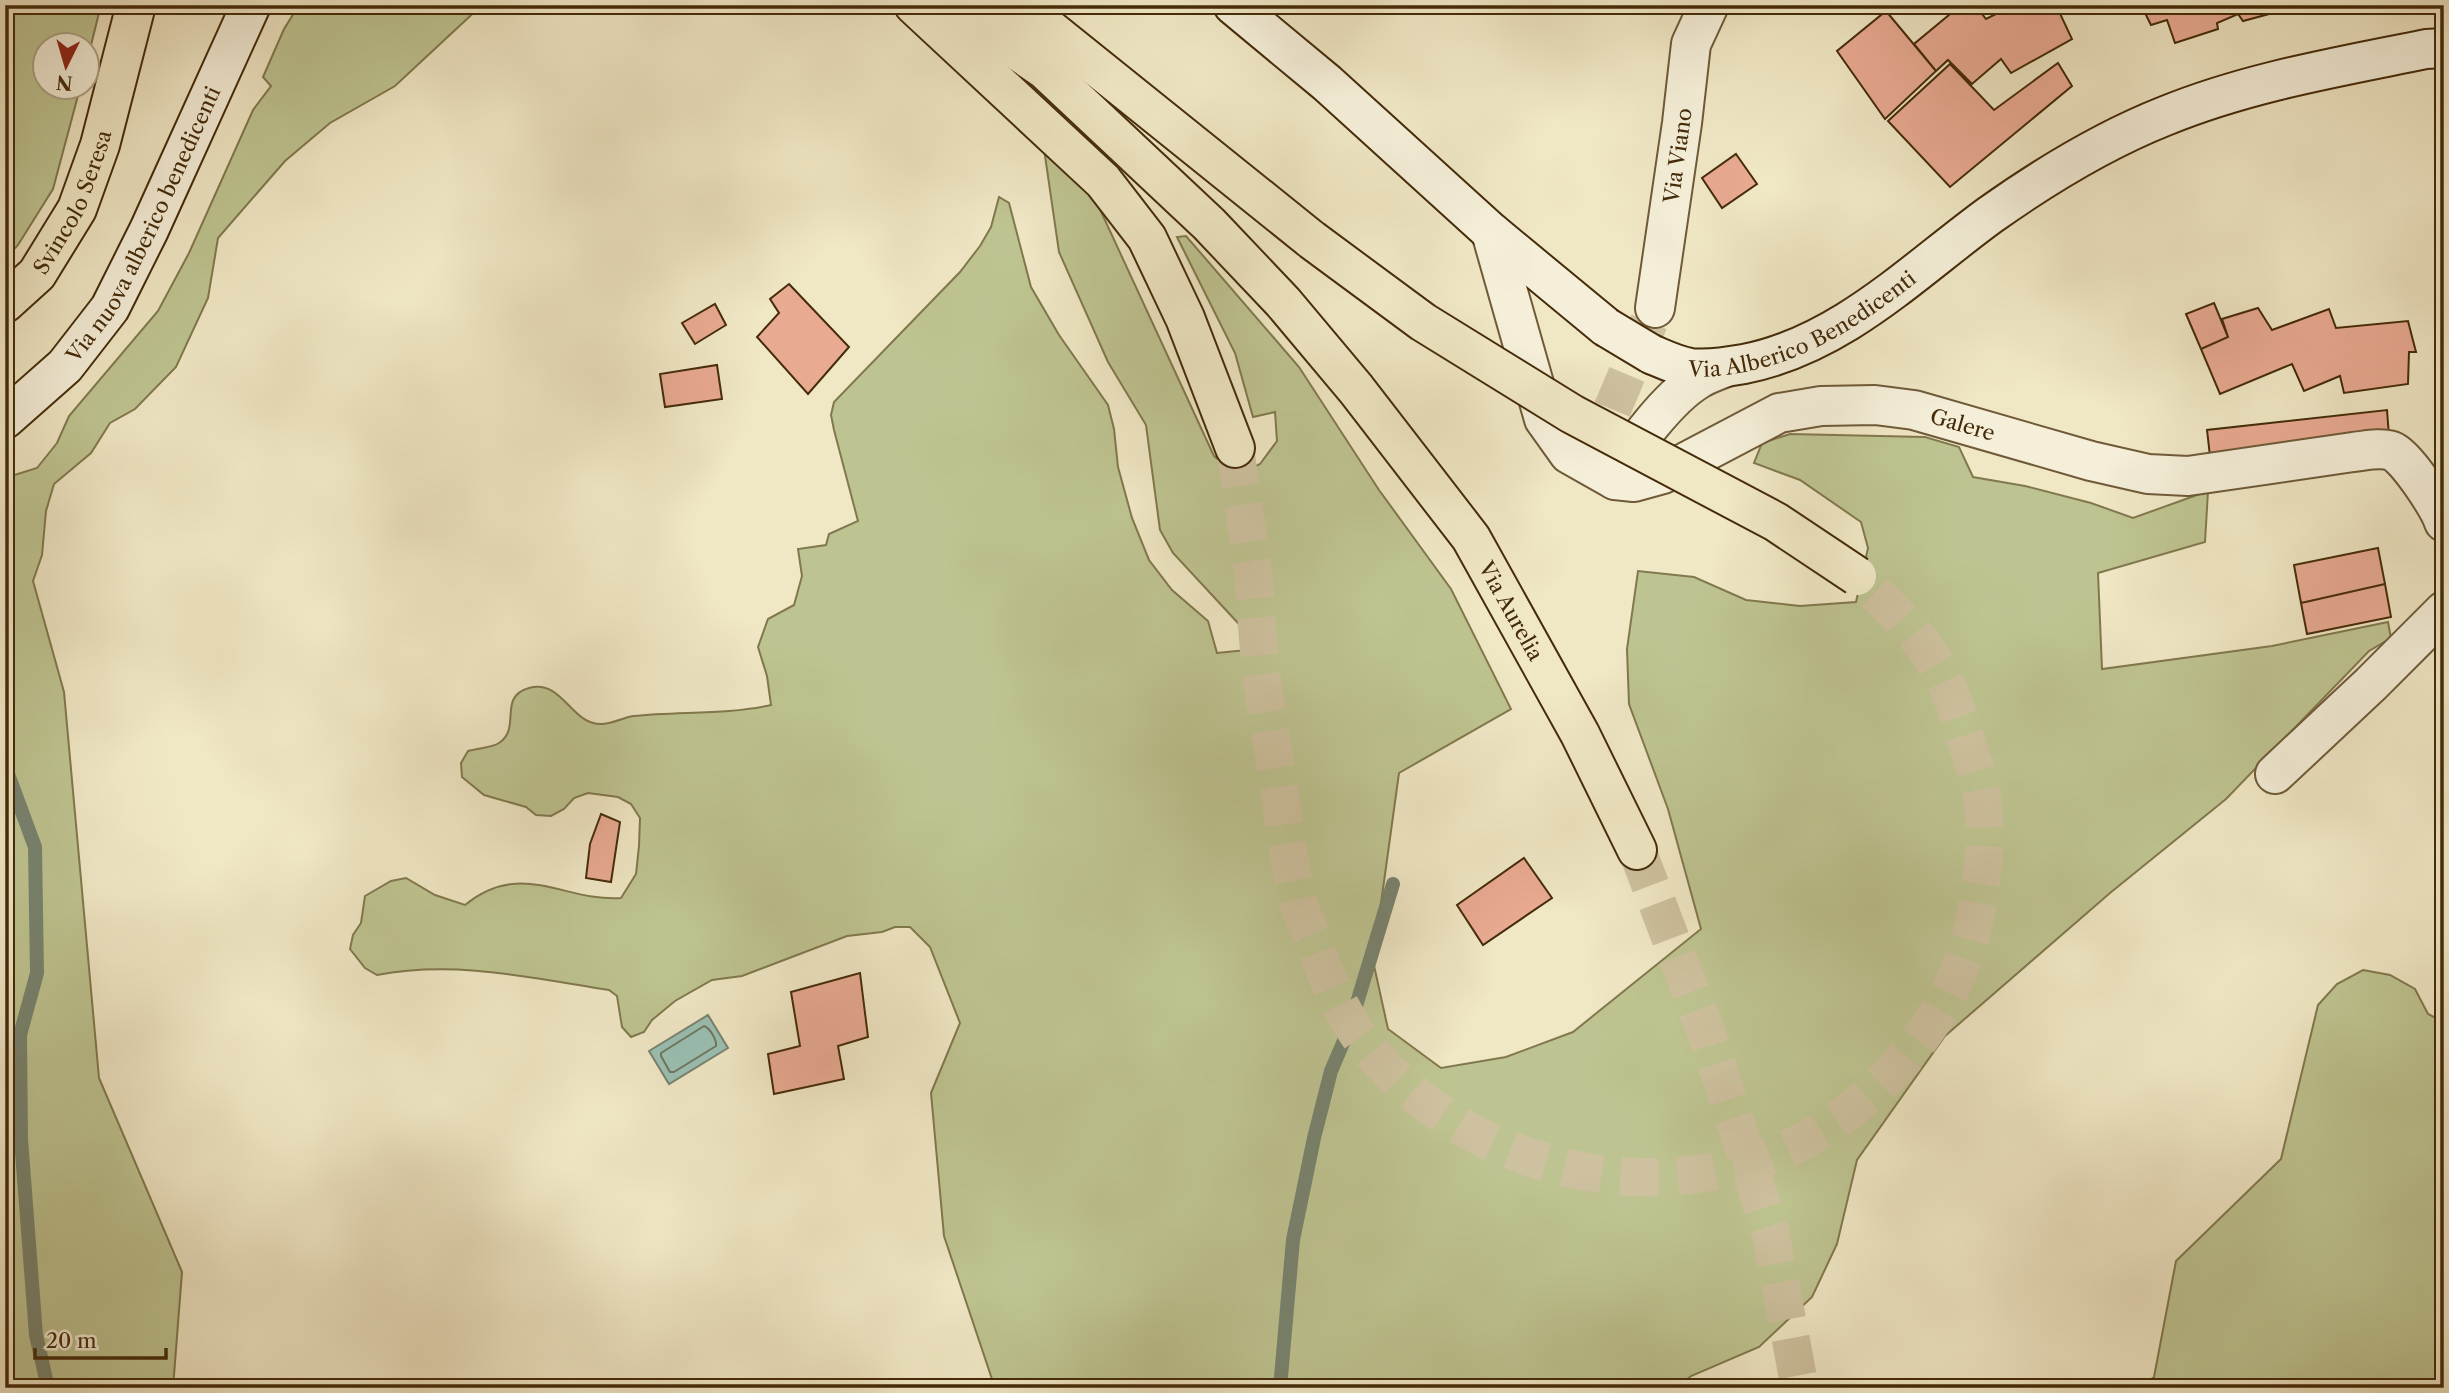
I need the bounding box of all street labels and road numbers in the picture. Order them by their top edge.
street label: Via nuova alberico benedicenti [60,82,225,368]
street label: Via Viano [1658,107,1696,206]
street label: Svincolo Seresa [28,127,116,279]
street label: Via Alberico Benedicenti [1686,265,1920,381]
street label: Galere [1927,403,1998,445]
street label: Via Aurelia [1473,556,1549,665]

